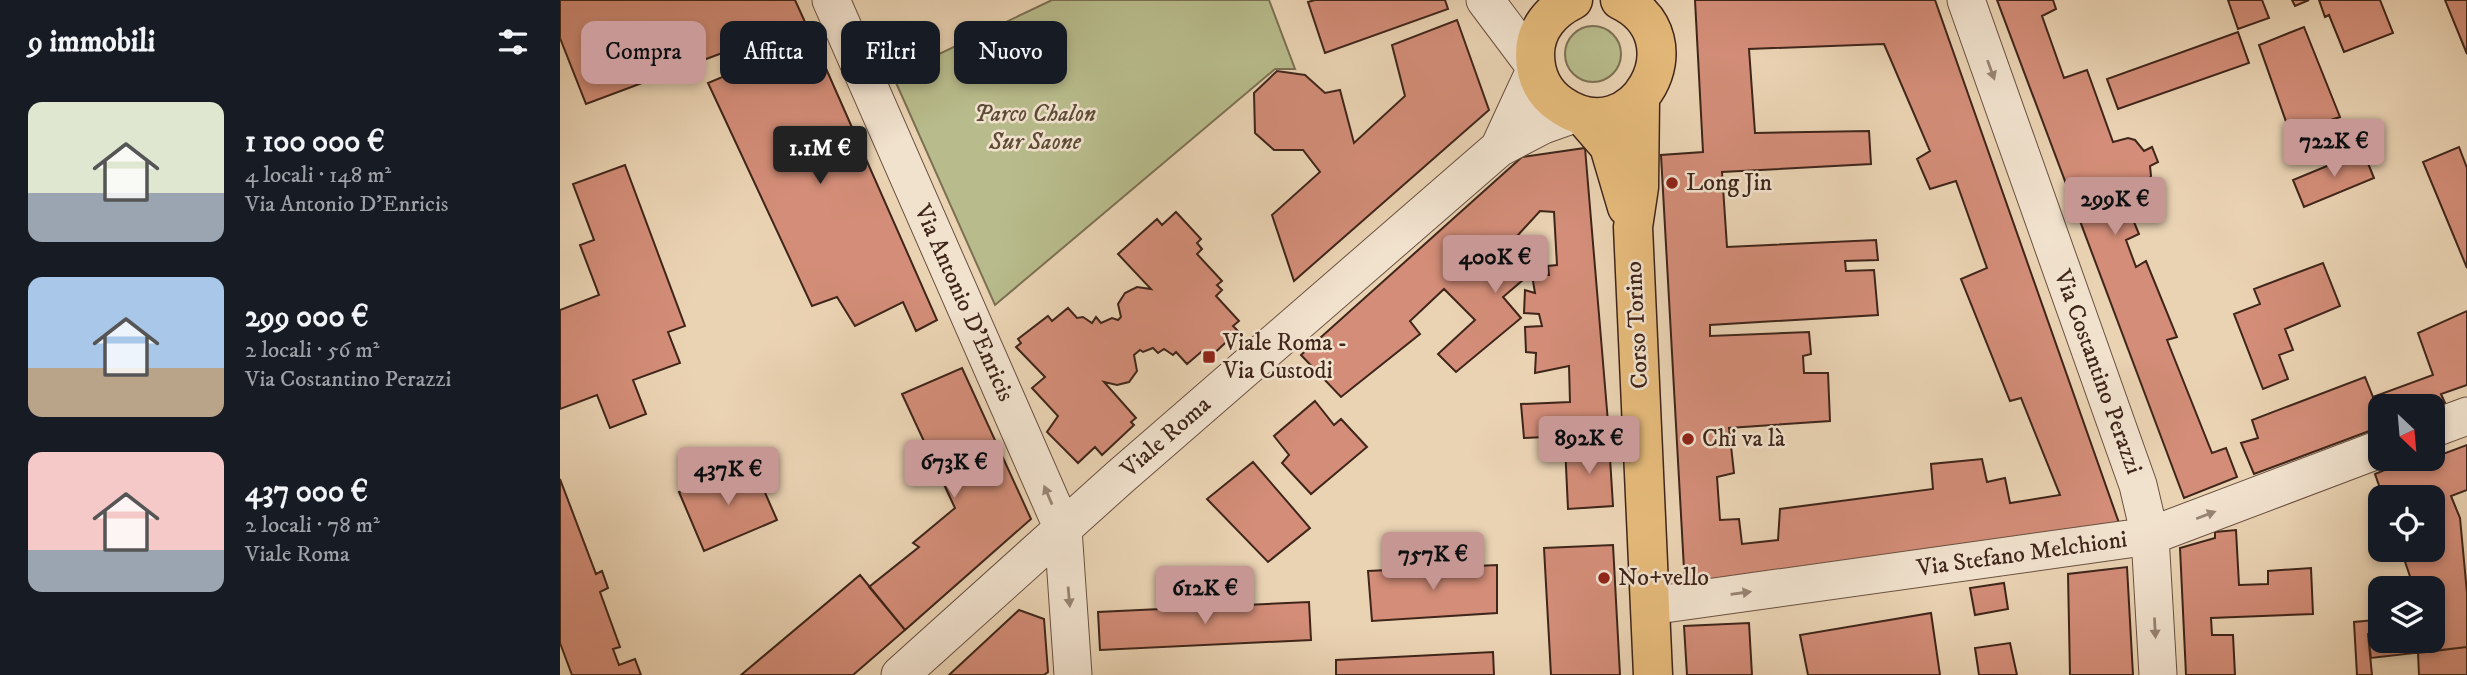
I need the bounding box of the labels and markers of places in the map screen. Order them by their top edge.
pin: 722K € [2277,120,2391,179]
pin: 1.1M € [763,127,877,186]
place label: Long Jin [1686,168,1773,198]
marker: Long Jin [1664,175,1680,191]
pin: 299K € [2058,177,2172,237]
pin: 400K € [1438,236,1552,295]
place label: Viale Roma - Via Custodi [1222,328,1347,386]
marker: Viale Roma - Via Custodi [1201,349,1217,365]
pin: 892K € [1532,416,1646,476]
place label: Chi va là [1702,424,1786,454]
marker: Chi va là [1680,431,1696,447]
pin: 673K € [897,440,1011,500]
pin: 437K € [671,448,785,507]
pin: 757K € [1376,532,1490,592]
place label: No+vello [1618,563,1709,593]
pin: 612K € [1148,566,1262,626]
marker: No+vello [1596,570,1612,586]

